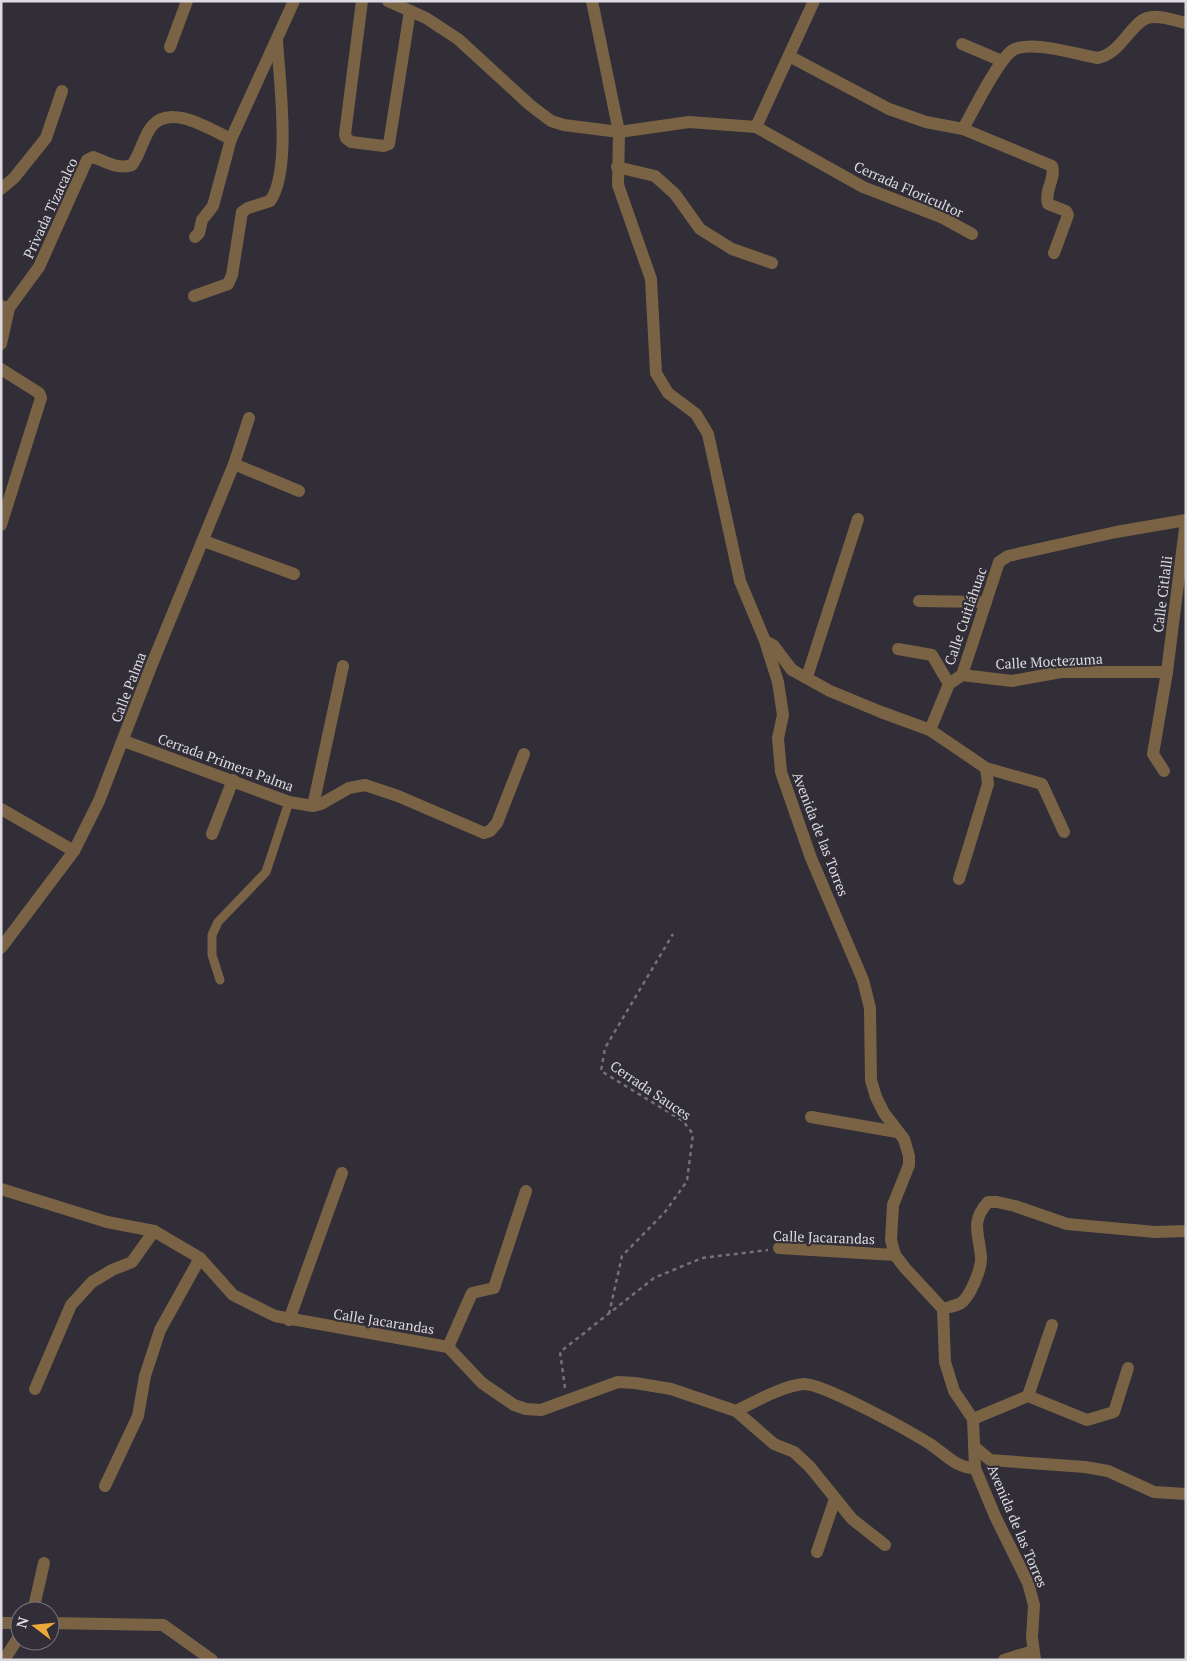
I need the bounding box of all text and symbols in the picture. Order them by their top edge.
street label: Privada Tizacalco [18,154,82,261]
street label: Cerrada Floricultor [851,156,967,222]
street label: Calle Citlalli [1148,554,1176,634]
street label: Calle Cuitláhuac [939,564,991,668]
street label: Calle Palma [106,649,150,725]
street label: Calle Moctezuma [995,649,1103,673]
street label: Cerrada Primera Palma [155,729,297,795]
street label: Avenida de las Torres [789,769,853,899]
street label: Cerrada Sauces [607,1056,695,1124]
street label: Calle Jacarandas [773,1226,875,1248]
street label: Calle Jacarandas [332,1304,436,1338]
street label: Avenida de las Torres [984,1462,1052,1590]
north arrow [10,1601,60,1651]
text: N [11,1614,33,1630]

